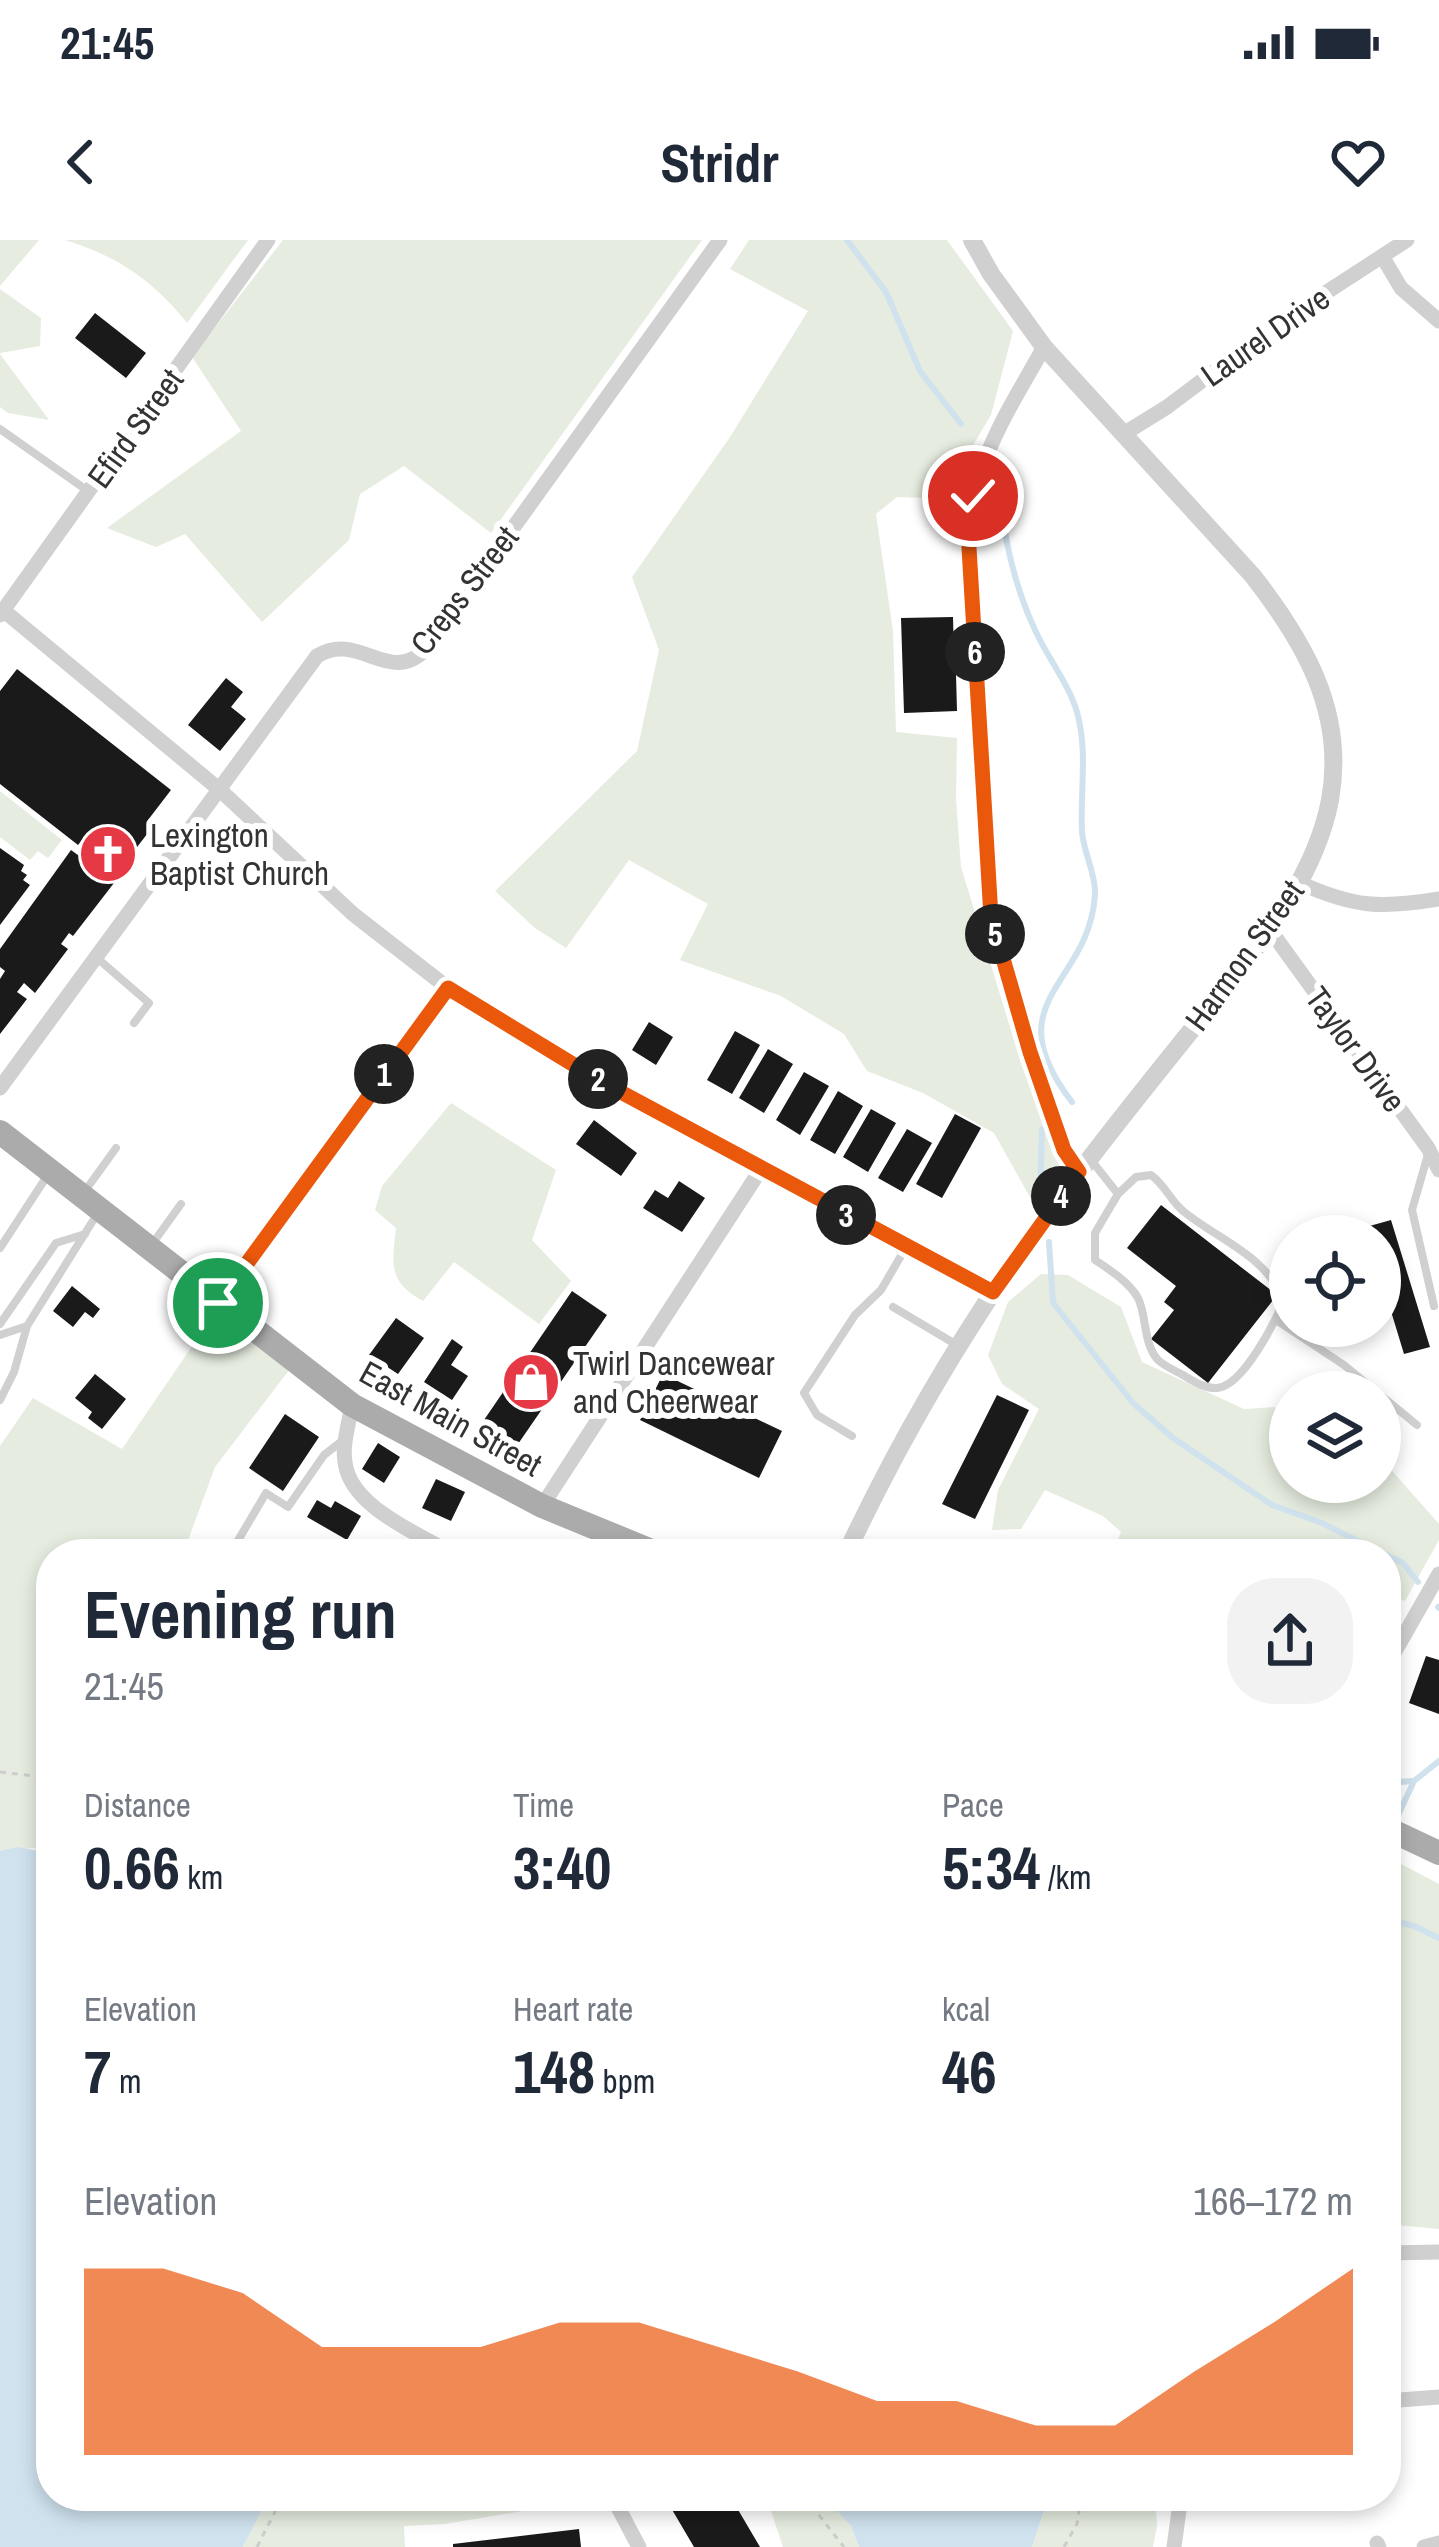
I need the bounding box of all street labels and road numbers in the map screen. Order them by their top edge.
street label: Laurel Drive [1192,276,1338,396]
street label: Efird Street [77,360,193,496]
street label: Creps Street [400,517,528,663]
street label: Harmon Street [1174,871,1314,1039]
street label: Taylor Drive [1296,977,1416,1121]
street label: East Main Street [352,1350,550,1486]

